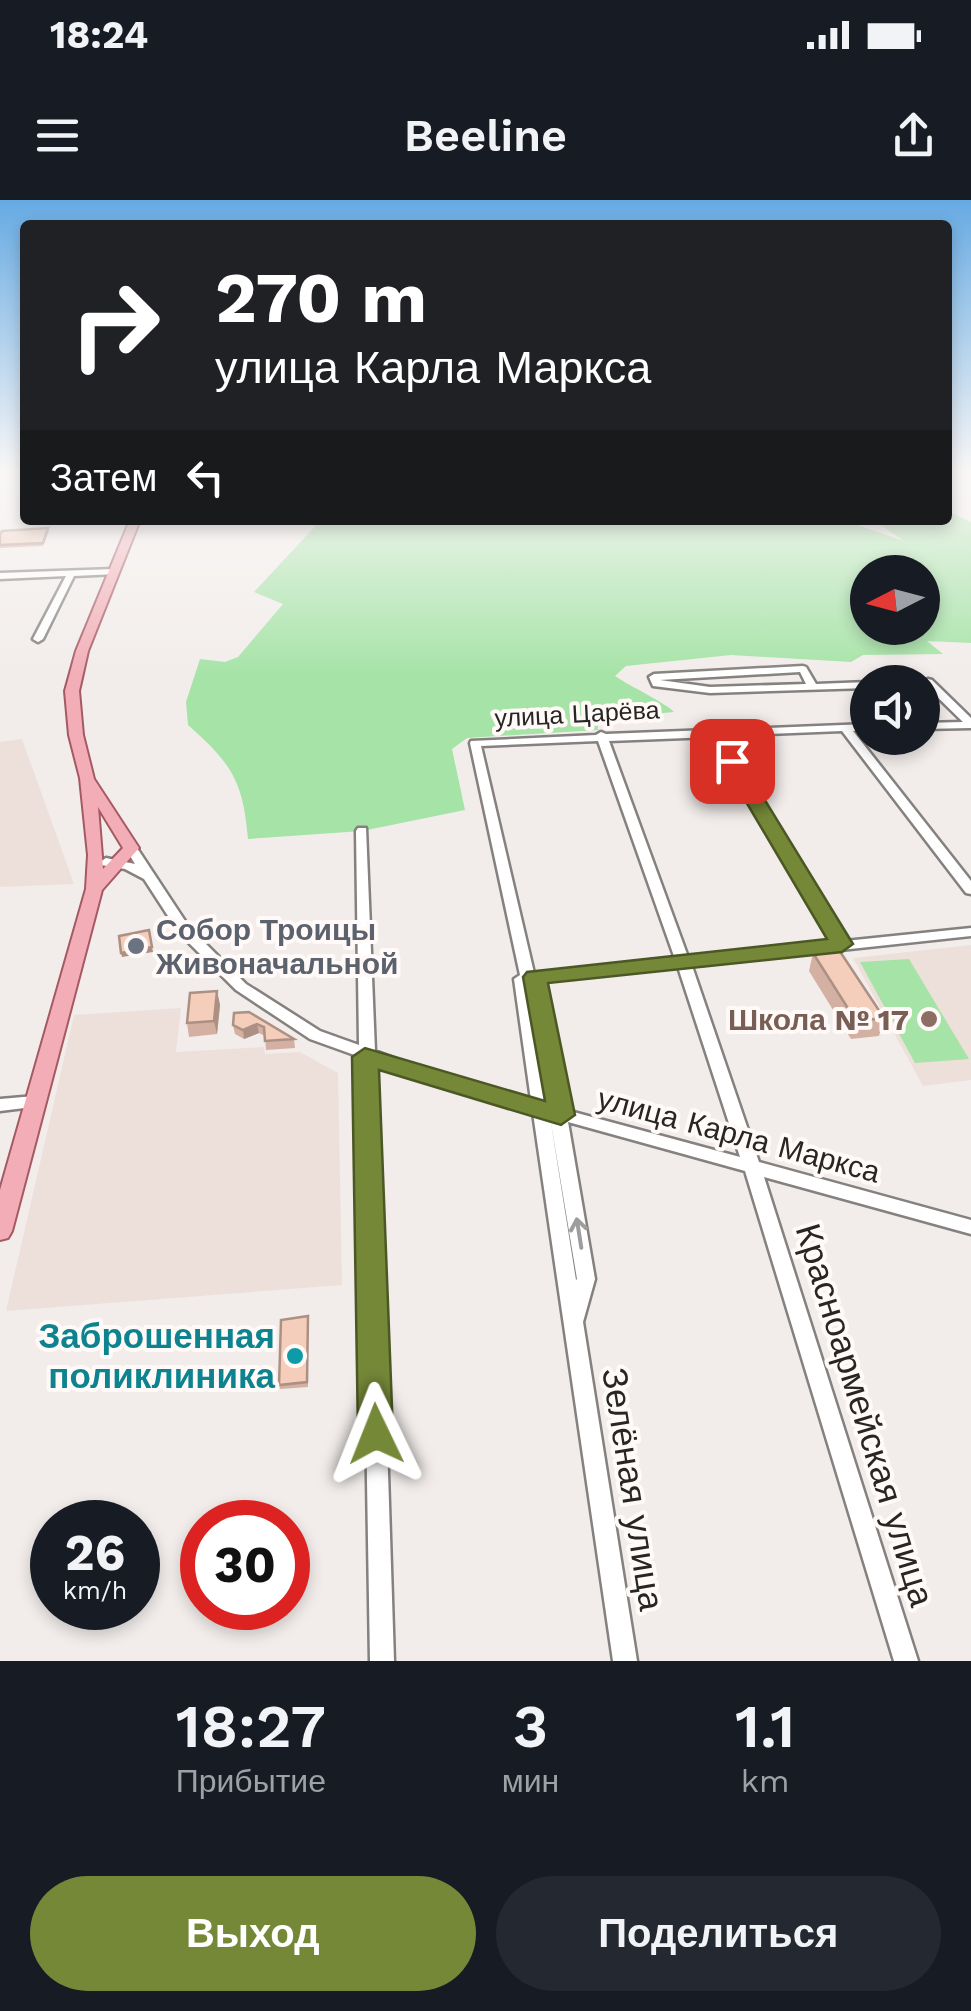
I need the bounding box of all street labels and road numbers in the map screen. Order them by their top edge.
street label: улица Царёва [494,695,660,733]
street label: улица Карла Маркса [594,1080,884,1190]
street label: Красноармейская улица [787,1219,943,1612]
street label: Зелёная улица [593,1365,673,1614]

